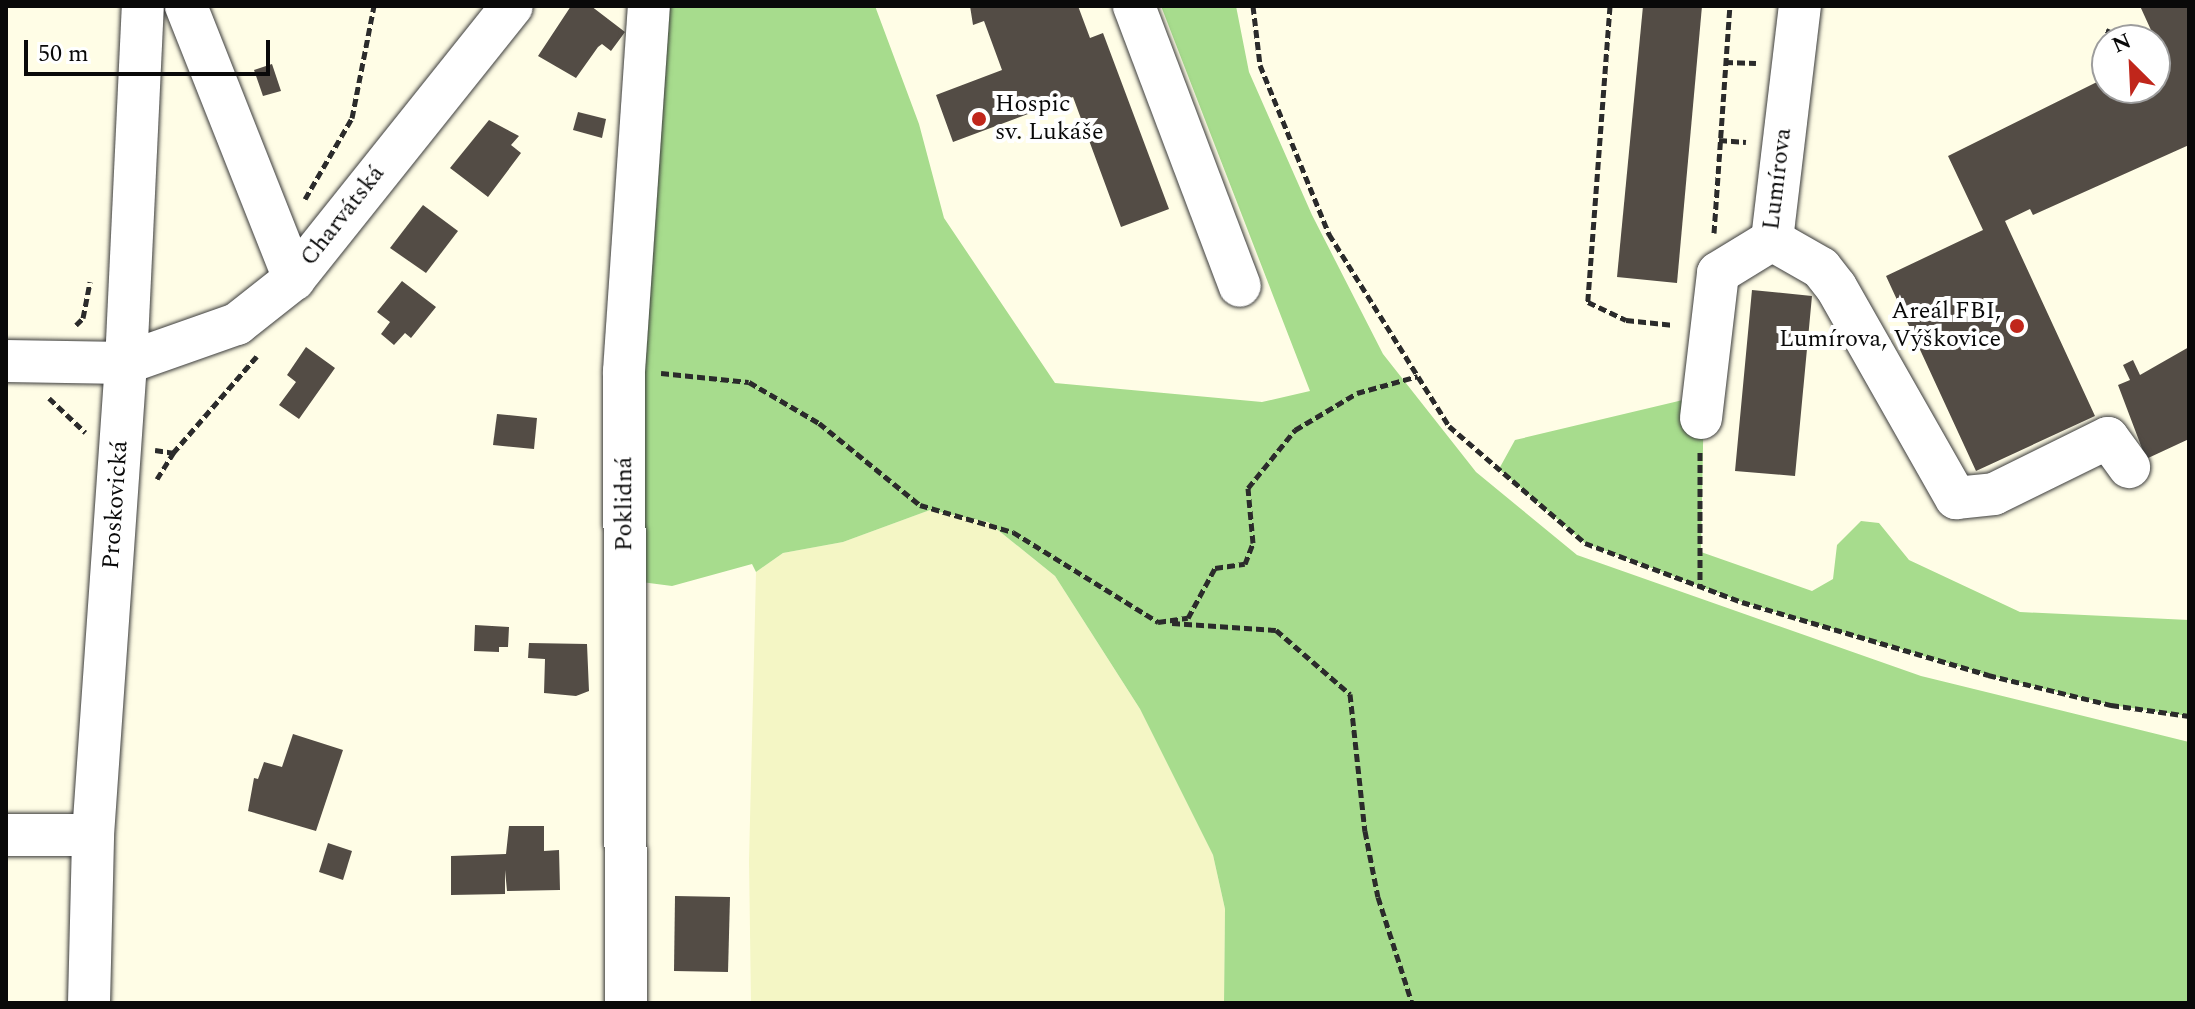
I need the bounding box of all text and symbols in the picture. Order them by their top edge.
scale bar [28,24,274,74]
north arrow [2091,24,2171,104]
text: N [2107,25,2137,62]
text: 50 m [38,36,89,72]
place label: Hospic sv. Lukáše [995,91,1104,147]
marker: Hospic sv. Lukáše [970,110,988,128]
street label: Lumírova [1757,126,1799,232]
street label: Charvátská [295,160,391,272]
place label: Areál FBI, Lumírova, Výškovice [1779,298,2001,354]
marker: Areál FBI, Lumírova, Výškovice [2008,317,2026,335]
street label: Proskovická [97,440,135,570]
street label: Poklidná [611,457,639,551]

